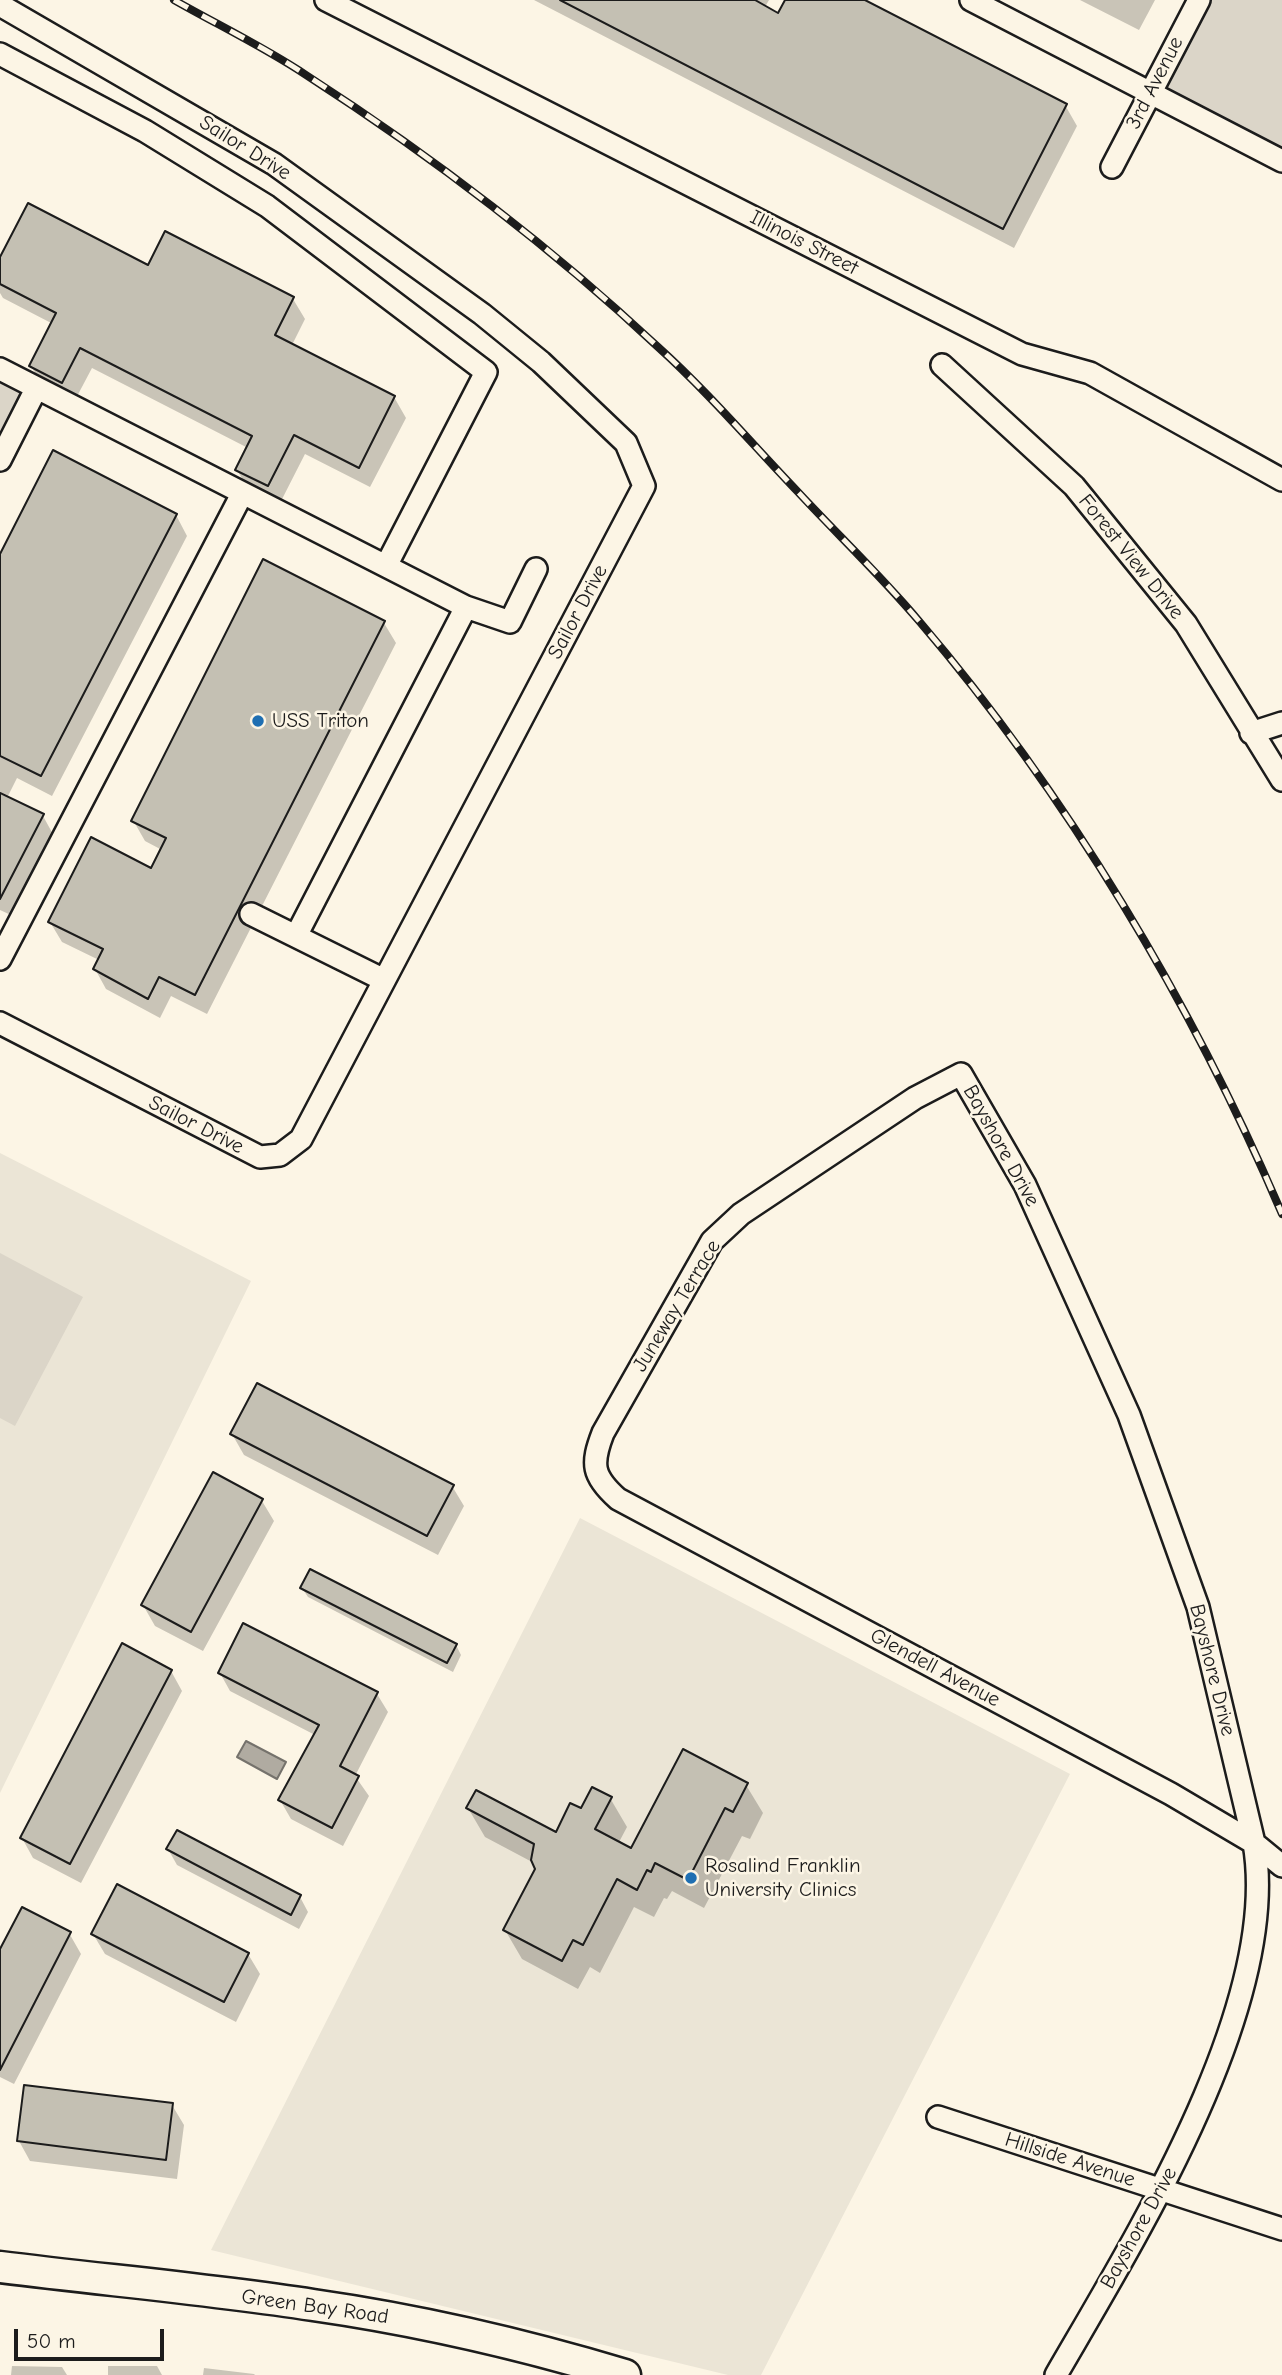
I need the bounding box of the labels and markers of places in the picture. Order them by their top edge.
place label: USS Triton [272,708,369,734]
marker: USS Triton [250,713,266,729]
place label: Rosalind Franklin University Clinics [705,1853,861,1903]
marker: Rosalind Franklin University Clinics [683,1870,699,1886]

